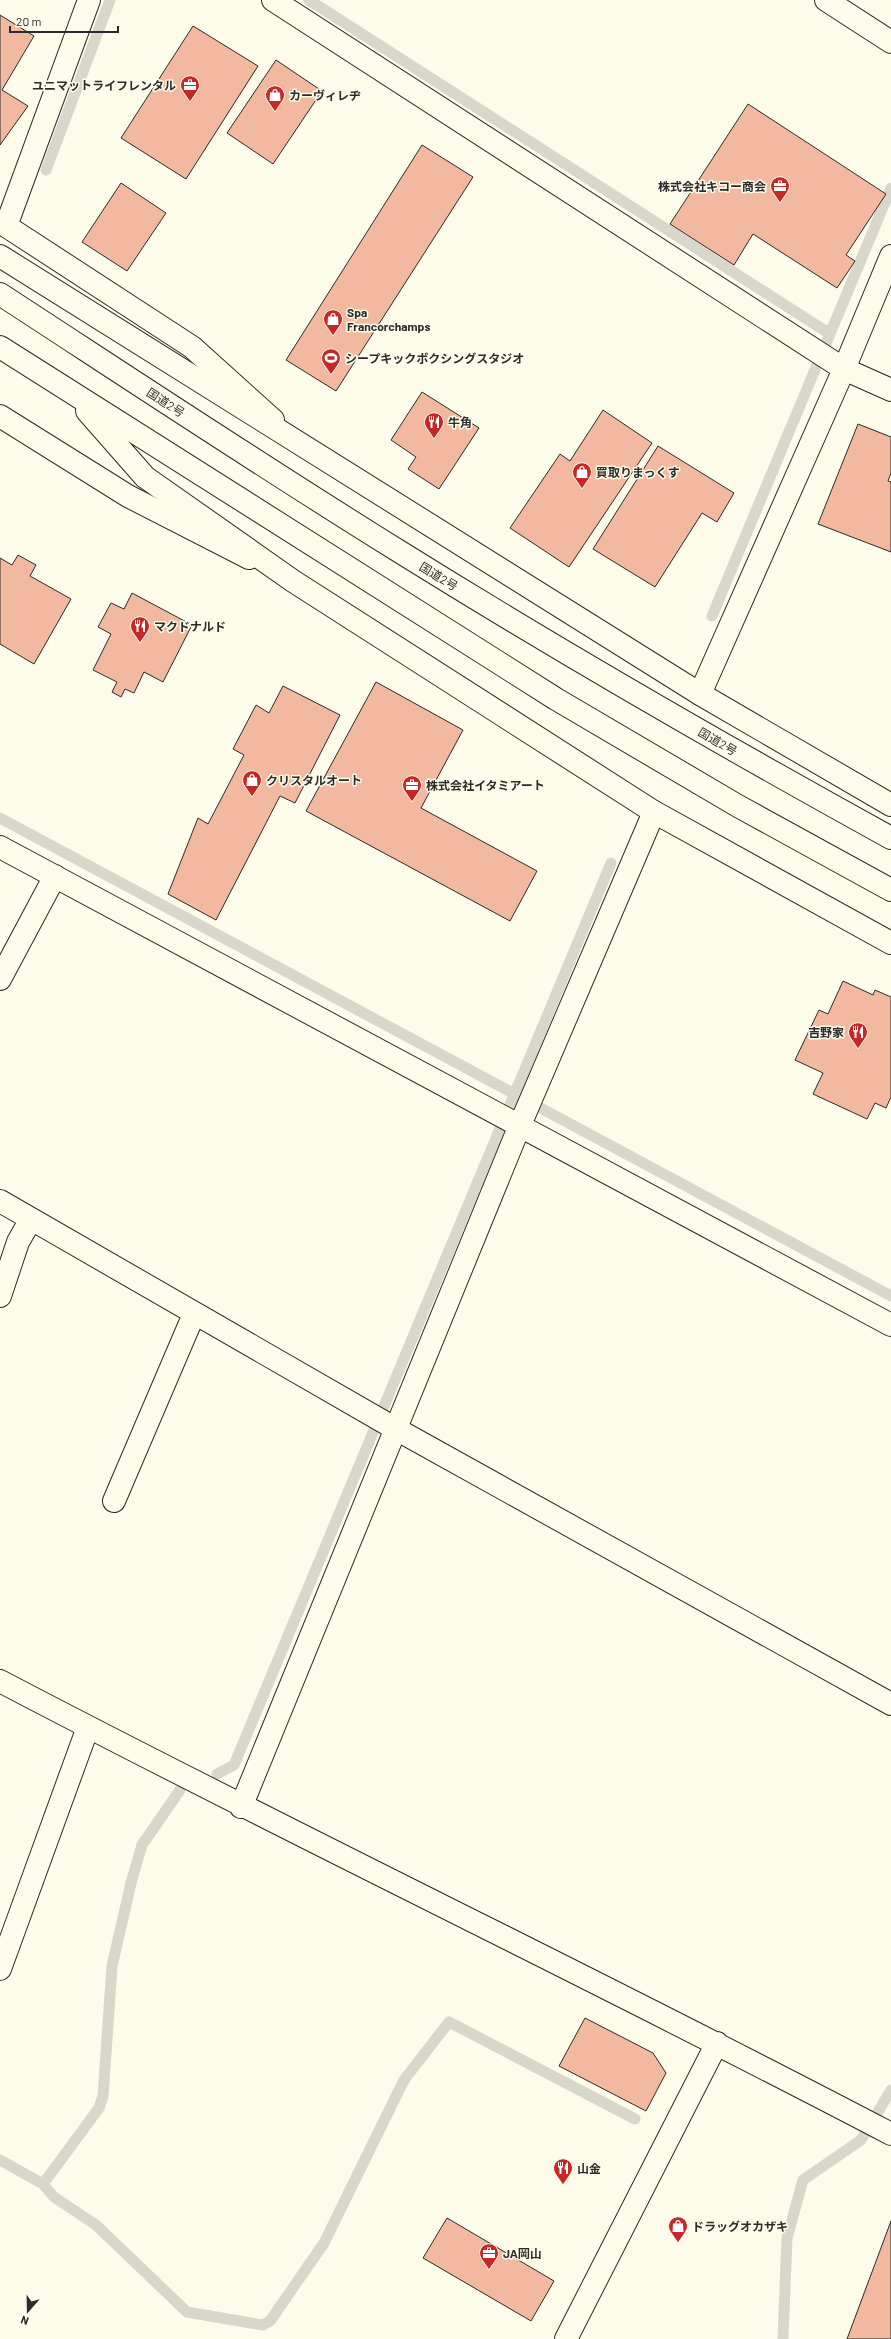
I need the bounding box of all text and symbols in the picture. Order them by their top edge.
scale bar [10,8,118,34]
text: 20 m [16,14,42,28]
office icon: ユニマットライフレンタル [179,74,201,102]
place label: ユニマットライフレンタル [32,78,176,92]
shop icon: カーヴィレヂ [264,84,286,112]
place label: カーヴィレヂ [289,88,361,102]
office icon: 株式会社キコー商会 [769,175,791,203]
place label: 株式会社キコー商会 [658,179,766,193]
place label: Spa Francorchamps [347,305,430,333]
shop icon: Spa Francorchamps [322,308,344,336]
sports icon: シープキックボクシングスタジオ [320,347,342,375]
place label: シープキックボクシングスタジオ [345,351,524,365]
street label: 国道2号 [144,385,188,419]
restaurant icon: 牛角 [423,411,445,439]
place label: 牛角 [448,415,472,429]
shop icon: 買取りまっくす [571,461,593,489]
place label: 買取りまっくす [596,465,680,479]
street label: 国道2号 [417,559,461,593]
restaurant icon: マクドナルド [129,615,151,643]
place label: マクドナルド [154,619,226,633]
street label: 国道2号 [696,724,740,758]
shop icon: クリスタルオート [241,769,263,797]
place label: クリスタルオート [266,773,362,787]
office icon: 株式会社イタミアート [401,774,423,802]
place label: 株式会社イタミアート [426,778,545,792]
restaurant icon: 吉野家 [847,1021,869,1049]
place label: 吉野家 [808,1025,844,1039]
restaurant icon: 山金 [552,2157,574,2185]
place label: 山金 [577,2161,601,2175]
shop icon: ドラッグオカザキ [667,2215,689,2243]
place label: ドラッグオカザキ [692,2219,788,2233]
office icon: JA岡山 [478,2242,500,2270]
place label: JA岡山 [503,2246,542,2260]
north arrow [8,2291,48,2331]
text: N [19,2314,30,2328]

